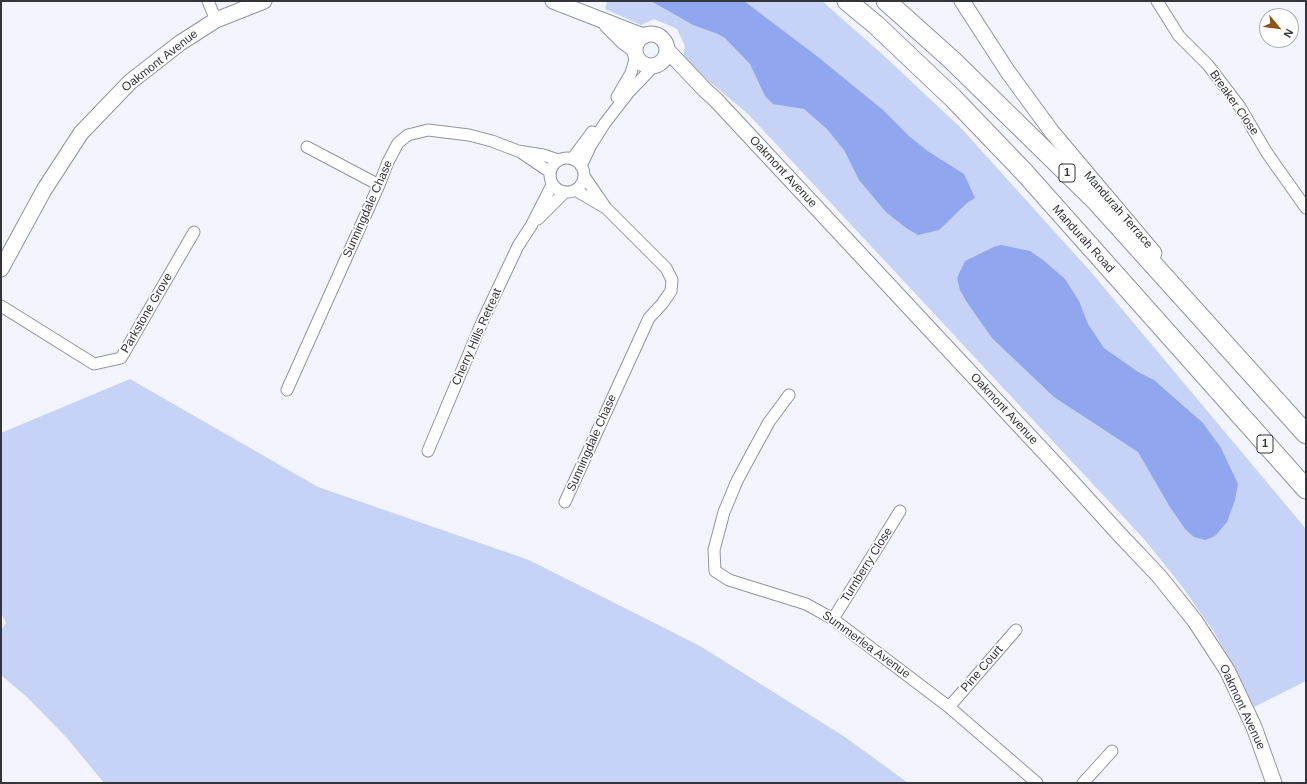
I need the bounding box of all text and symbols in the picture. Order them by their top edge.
north arrow [1259,8,1299,48]
street label: Oakmont Avenue [119,27,201,95]
text: N [1281,27,1296,40]
street label: Breaker Close [1206,68,1262,138]
street label: Oakmont Avenue [746,133,820,211]
street label: Sunningdale Chase [340,158,396,260]
road number: 1 [1059,164,1075,182]
street label: Mandurah Terrace [1081,169,1155,251]
street label: Mandurah Road [1049,202,1117,276]
street label: Parkstone Grove [118,270,176,356]
street label: Cherry Hills Retreat [449,286,505,388]
street label: Oakmont Avenue [967,370,1041,448]
street label: Sunningdale Chase [564,392,620,494]
road number: 1 [1257,435,1273,453]
street label: Turnberry Close [838,525,896,605]
street label: Summerlea Avenue [819,608,913,682]
street label: Pine Court [958,643,1006,695]
street label: Oakmont Avenue [1216,662,1268,752]

